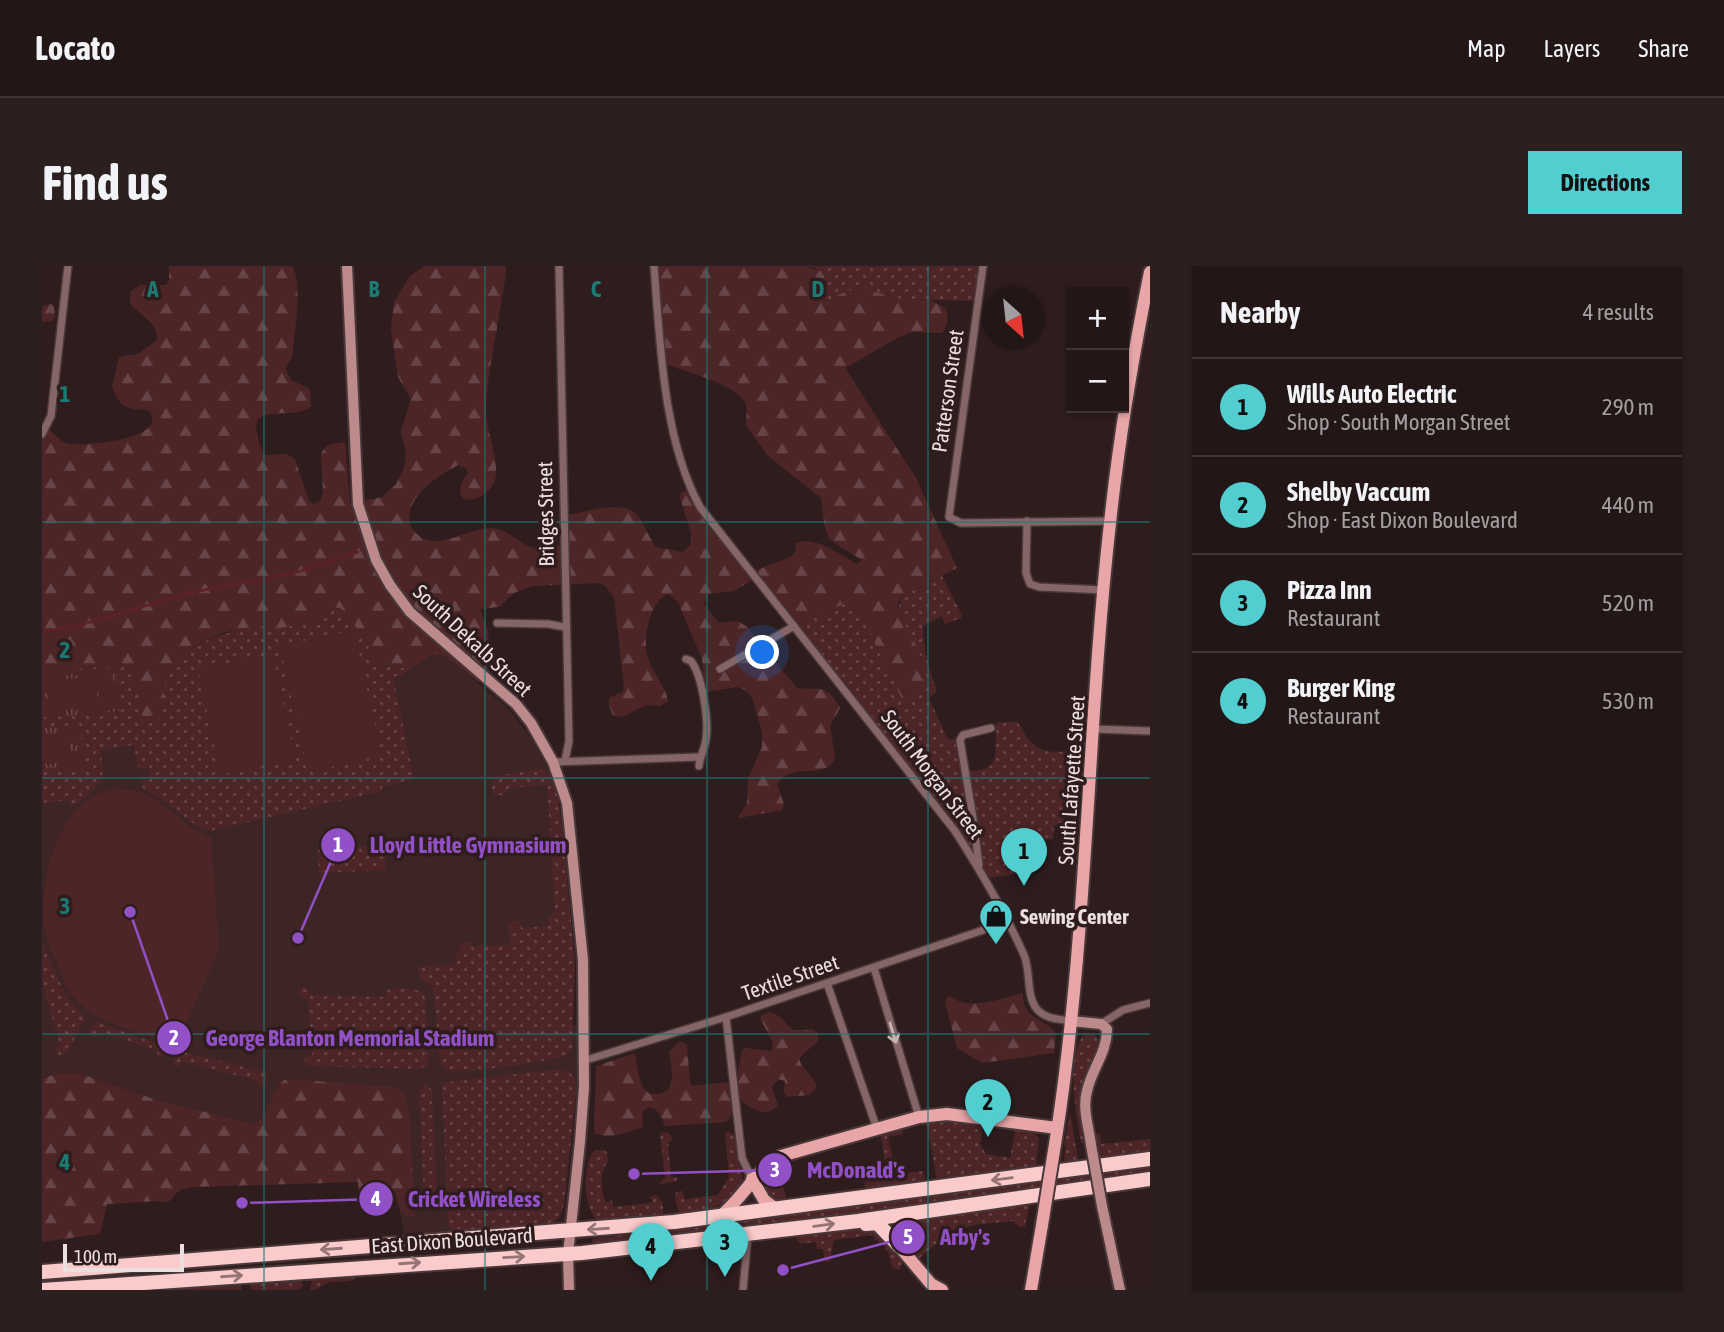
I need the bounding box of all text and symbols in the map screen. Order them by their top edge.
text: Locato [35,29,116,67]
text: Map [1467,35,1506,62]
text: Layers [1544,35,1600,62]
text: Share [1638,35,1689,62]
button: Directions [1528,151,1682,214]
text: Find us [42,154,168,210]
text: A [146,276,159,302]
text: B [369,276,380,302]
text: C [591,276,602,302]
text: D [812,276,825,302]
north arrow [982,287,1045,350]
map controls [1066,287,1129,413]
button: + [1066,287,1129,350]
text: Nearby [1220,295,1300,329]
text: 4 results [1583,299,1654,325]
street label: Patterson Street [927,328,967,454]
button: − [1066,350,1129,413]
text: Wills Auto Electric [1287,379,1456,409]
text: 1 [60,381,71,407]
text: 1 [1238,394,1248,420]
text: 290 m [1602,394,1654,420]
text: Shop · South Morgan Street [1287,409,1510,435]
street label: Bridges Street [532,461,558,567]
text: Shelby Vaccum [1287,477,1430,507]
text: 2 [1238,492,1248,518]
text: 440 m [1602,492,1654,518]
text: Shop · East Dixon Boulevard [1287,507,1518,533]
text: Pizza Inn [1287,575,1372,605]
street label: South Dekalb Street [409,579,537,701]
text: 3 [1238,590,1248,616]
text: 520 m [1602,590,1654,616]
text: Restaurant [1287,605,1380,631]
your location [745,635,779,669]
text: 2 [60,637,70,663]
text: Burger King [1287,673,1395,703]
text: 4 [1238,688,1248,714]
text: 530 m [1602,688,1654,714]
street label: South Lafayette Street [1053,694,1089,866]
text: Restaurant [1287,703,1380,729]
street label: South Morgan Street [877,705,989,843]
callout: Lloyd Little Gymnasium [321,823,581,867]
pin: 1 [1001,828,1047,886]
text: 1 [333,832,343,856]
text: Lloyd Little Gymnasium [370,832,566,858]
text: 3 [60,893,70,919]
shop icon: Sewing Center [977,897,1015,946]
place label: Sewing Center [1020,904,1129,928]
street label: Textile Street [739,949,841,1005]
callout: George Blanton Memorial Stadium [156,1016,508,1060]
one-way arrow [888,1022,901,1044]
text: 2 [169,1025,179,1049]
text: George Blanton Memorial Stadium [206,1025,494,1051]
pin: 2 [965,1079,1011,1137]
callout: McDonald's [758,1148,919,1192]
text: 4 [59,1149,71,1175]
text: 3 [770,1157,780,1181]
text: McDonald's [807,1157,905,1183]
one-way arrow [991,1172,1014,1185]
callout: Cricket Wireless [359,1177,554,1221]
text: 4 [370,1186,381,1210]
text: Cricket Wireless [408,1186,540,1212]
callout: Arby's [891,1215,1004,1259]
one-way arrow [812,1218,835,1231]
pin: 3 [702,1219,748,1277]
street label: East Dixon Boulevard [370,1222,534,1258]
one-way arrow [587,1223,609,1236]
pin: 4 [628,1223,674,1281]
text: 5 [903,1224,913,1248]
text: Arby's [939,1224,990,1250]
scale bar [63,1241,184,1273]
one-way arrow [321,1243,343,1256]
text: 100 m [74,1245,117,1267]
one-way arrow [503,1250,525,1263]
one-way arrow [398,1256,421,1269]
one-way arrow [220,1269,243,1282]

